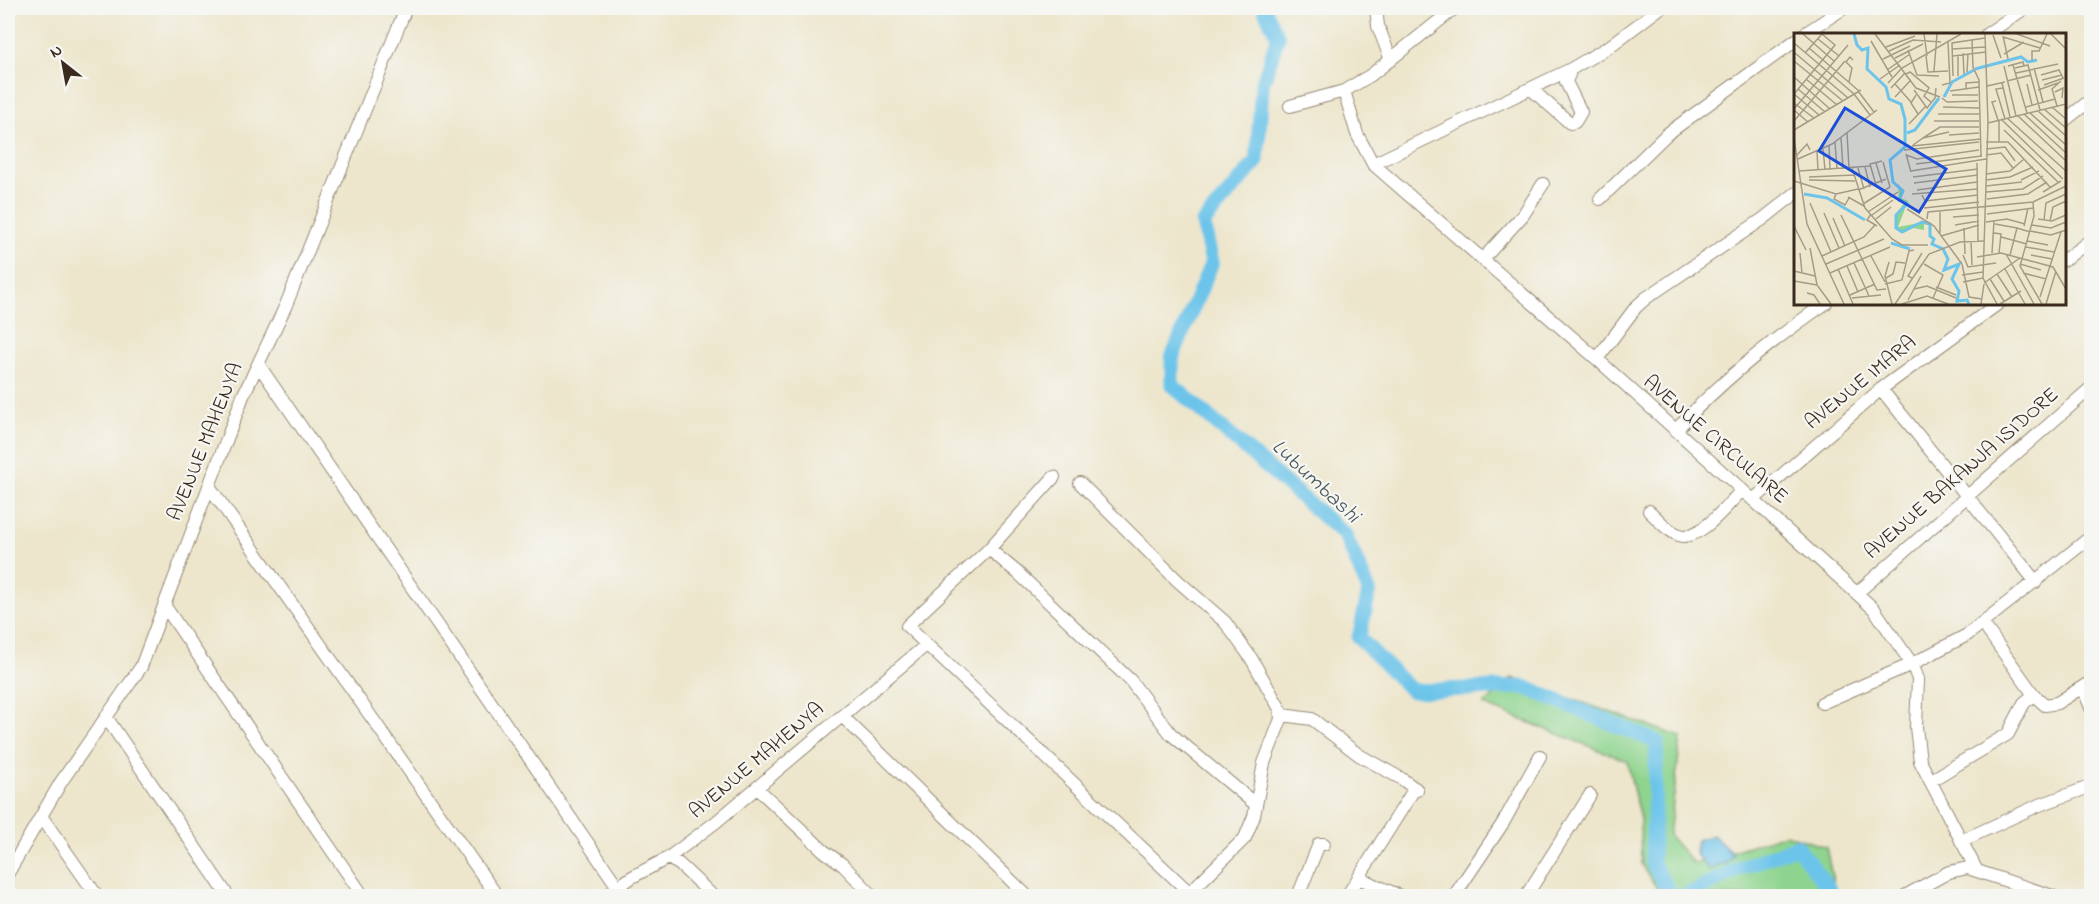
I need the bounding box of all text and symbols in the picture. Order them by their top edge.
north arrow [33,33,93,93]
inset map [1794,33,2066,304]
text: N [45,39,67,65]
street label: AVENUE IMARA [1799,329,1923,437]
street label: AVENUE MAHENYA [161,358,251,526]
street label: AVENUE CIRCULAIRE [1636,368,1794,512]
street label: AVENUE BAKANJA ISIDORE [1858,381,2066,567]
water label: Lubumbashi [1264,432,1368,533]
street label: AVENUE MAHENYA [683,695,831,827]

